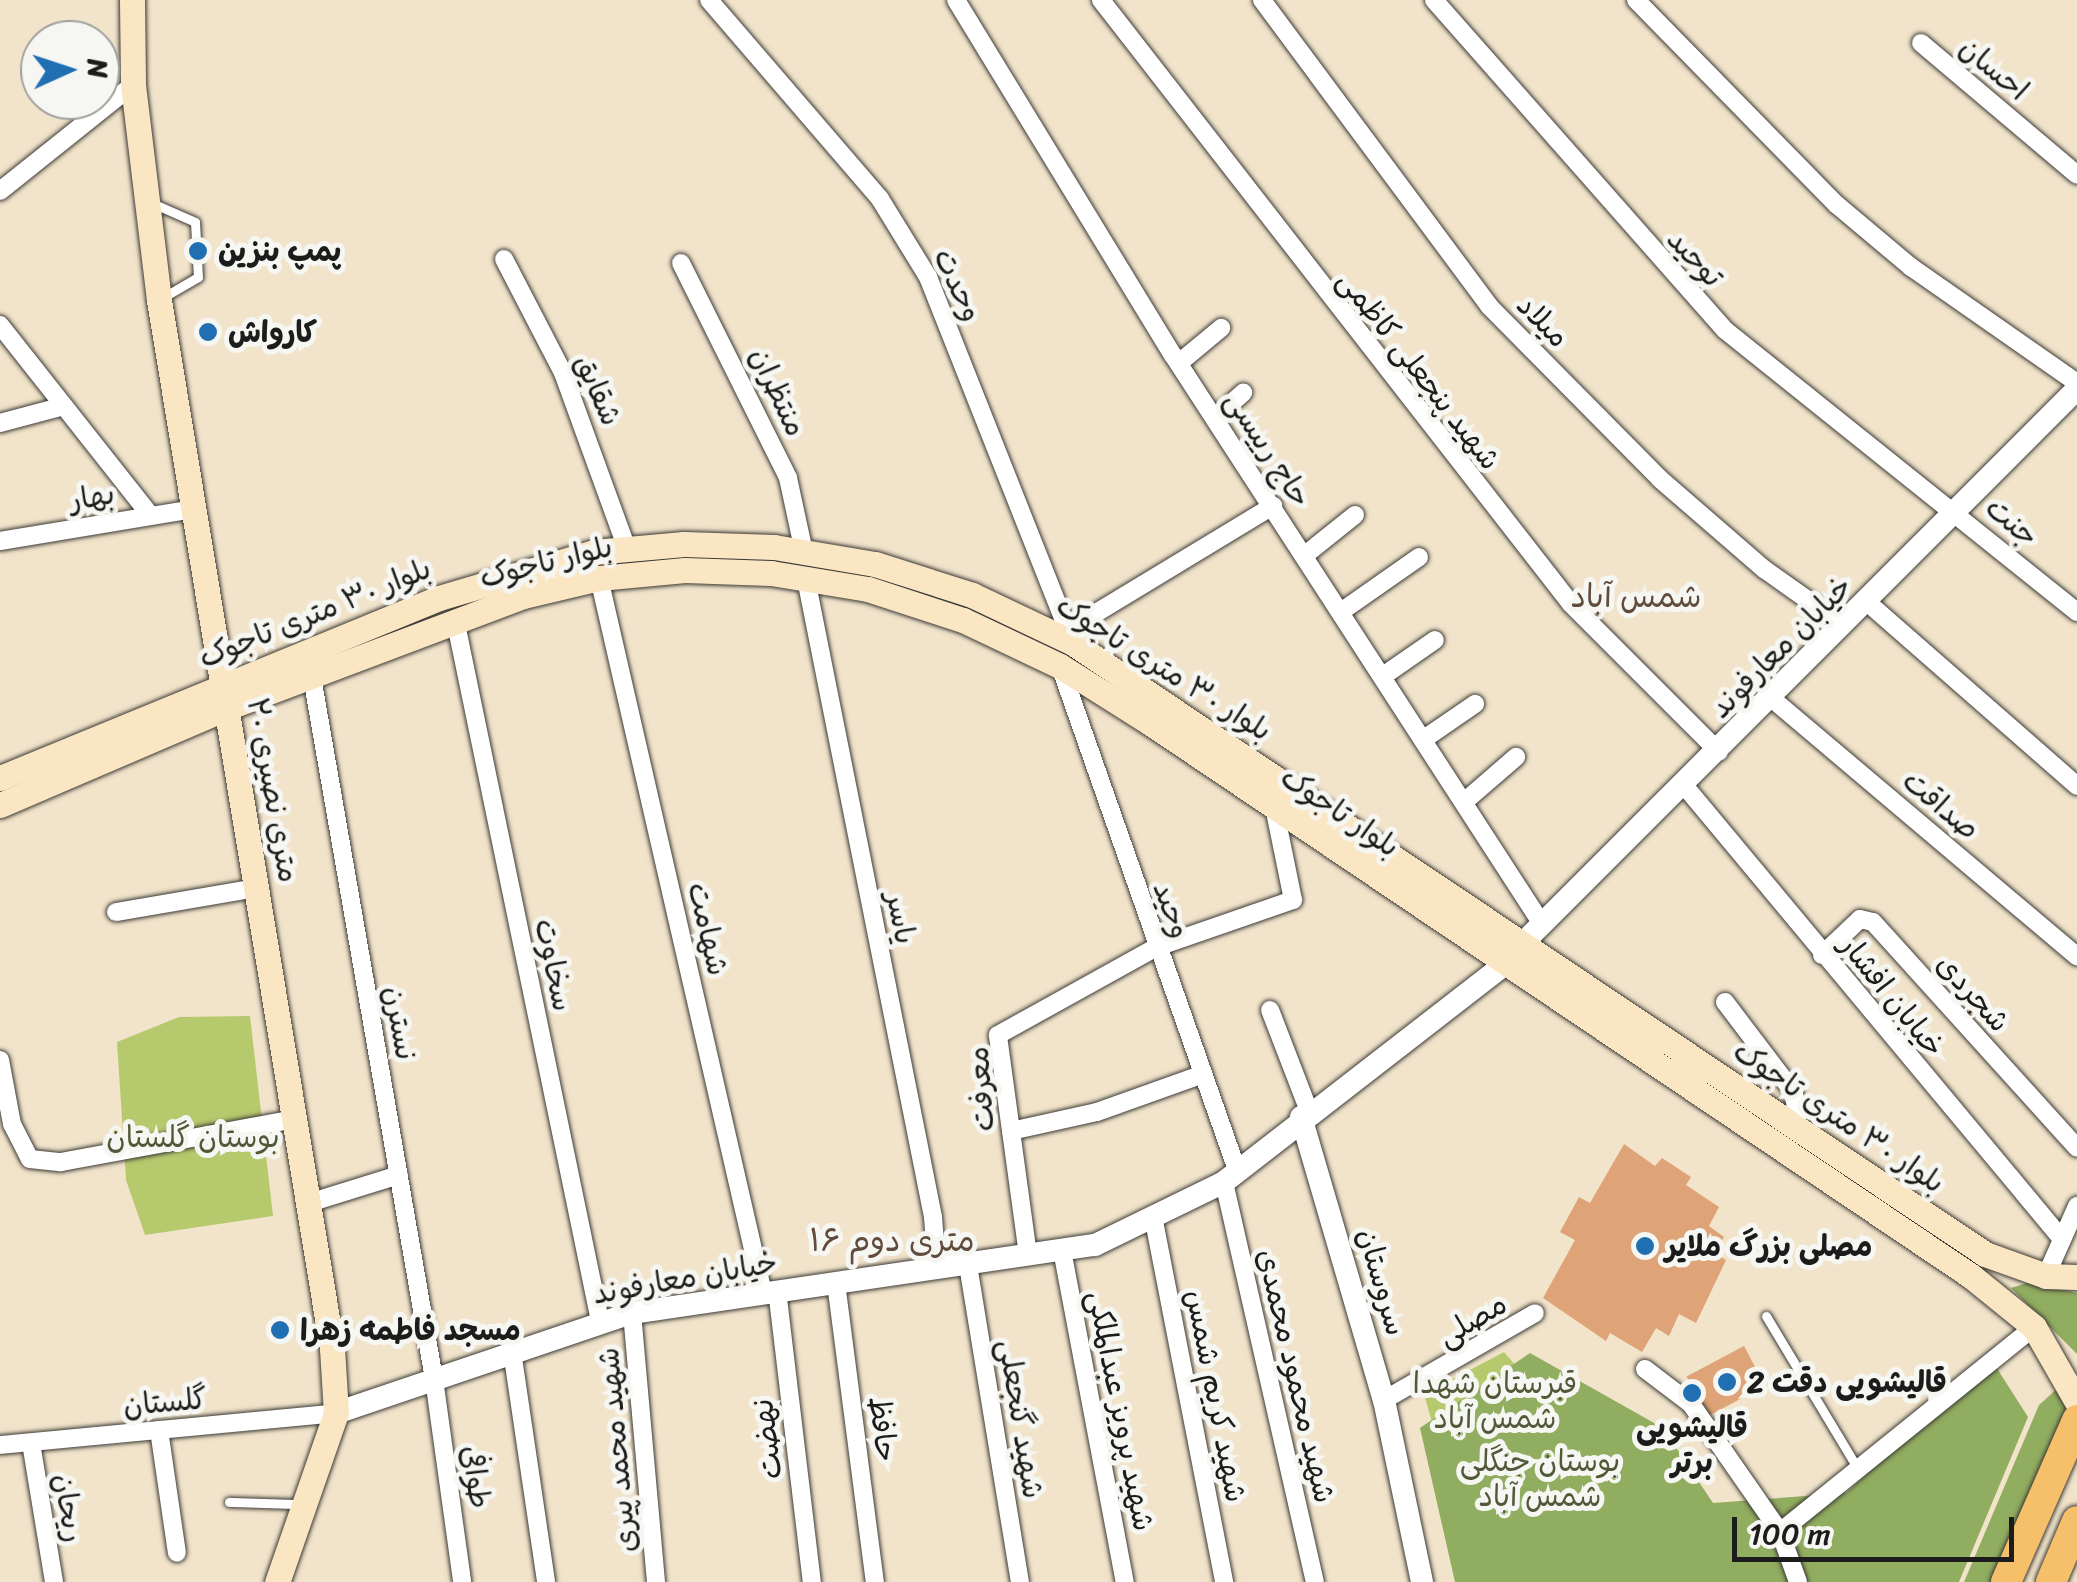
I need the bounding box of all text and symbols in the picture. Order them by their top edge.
north arrow [20,20,120,120]
street label: احسان [1952,30,2036,108]
text: N [73,58,123,79]
street label: توحید [1659,221,1731,295]
place label: پمپ بنزین [218,233,342,269]
marker: پمپ بنزین [187,240,209,262]
street label: وحدت [926,243,990,327]
street label: شهید پنجعلی کاظمی [1330,263,1508,477]
street label: میلاد [1509,287,1577,355]
place label: کارواش [228,314,317,350]
marker: کارواش [197,321,219,343]
street label: منتظران [742,342,814,442]
street label: شقایق [567,349,629,431]
street label: حاج رییسی [1217,384,1319,514]
street label: بهار [66,475,118,519]
street label: جنت [1978,490,2046,554]
street label: بلوار تاجوک [476,528,616,596]
street label: بلوار ۳۰ متری تاجوک [194,550,436,676]
street label: خیابان معارفوند [1702,568,1860,726]
district label: شمس آباد [1570,578,1702,616]
street label: بلوار ۳۰ متری تاجوک [1050,587,1278,749]
street label: ۲۰ متری نصیری [239,695,307,885]
street label: بلوار تاجوک [1274,759,1406,865]
street label: صداقت [1895,763,1987,847]
street label: وحید [1145,877,1199,943]
street label: شهامت [680,879,736,979]
street label: یاسر [878,889,924,947]
street label: سخاوت [527,916,581,1014]
street label: خیابان افشار [1832,928,1952,1064]
street label: شجردی [1929,946,2017,1040]
street label: نسترن [376,983,424,1063]
street label: بلوار ۳۰ متری تاجوک [1727,1033,1951,1201]
street label: معرفت [960,1045,1002,1133]
park label: بوستان گلستان [106,1119,280,1155]
district label: ۱۶ متری دوم [809,1222,975,1260]
street label: سروستان [1350,1224,1414,1340]
place label: مصلی بزرگ ملایر [1665,1228,1872,1264]
marker: مصلی بزرگ ملایر [1634,1235,1656,1257]
street label: خیابان معارفوند [590,1244,780,1312]
street label: شهید محمود محمدی [1249,1246,1343,1506]
street label: مصلی [1431,1285,1513,1355]
street label: شهید کریم شمس [1178,1287,1254,1505]
street label: شهید پرویز عبدالملکی [1080,1288,1162,1534]
place label: مسجد فاطمه زهرا [300,1312,521,1348]
marker: مسجد فاطمه زهرا [269,1319,291,1341]
street label: شهید گنجعلی [991,1337,1051,1501]
street label: شهید محمد پیری [590,1346,644,1554]
place label: قالیشویی دقت 2 [1747,1364,1947,1400]
park label: قبرستان شهدا شمس آباد [1413,1365,1577,1436]
marker: قالیشویی دقت 2 [1716,1371,1738,1393]
street label: گلستان [122,1380,208,1424]
marker: قالیشویی برتر [1681,1382,1703,1404]
street label: حافظ [861,1394,905,1464]
street label: نهضت [744,1397,790,1481]
place label: قالیشویی برتر [1636,1409,1748,1480]
street label: طوافی [454,1443,498,1511]
park label: بوستان جنگلی شمس آباد [1460,1443,1620,1514]
street label: ریحان [46,1471,92,1545]
scale bar [1737,1497,2020,1559]
text: 100 m [1749,1507,1831,1561]

